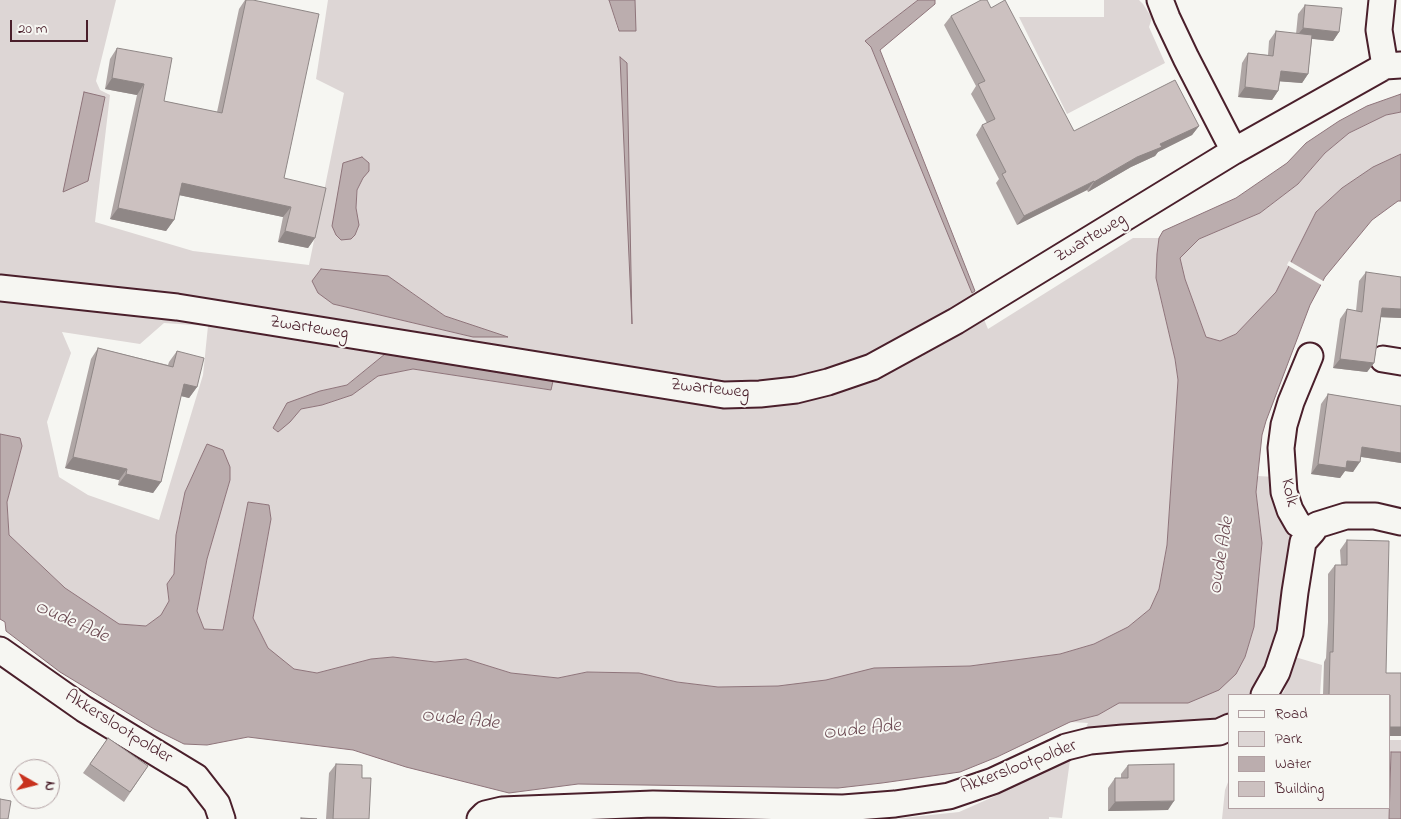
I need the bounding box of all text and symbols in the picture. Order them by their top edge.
scale bar [12,10,90,42]
text: 20 m [18,18,47,40]
street label: Zwarteweg [1051,209,1131,269]
street label: Zwarteweg [268,312,350,346]
street label: Zwarteweg [669,375,751,405]
street label: Kolk [1274,477,1302,509]
water label: Oude Ade [1206,516,1240,596]
water label: Oude Ade [31,597,111,649]
street label: Akkerslootpolder [60,686,176,770]
legend [1228,694,1391,809]
text: Road [1275,703,1308,725]
water label: Oude Ade [420,706,500,736]
water label: Oude Ade [822,716,902,746]
text: Park [1275,728,1302,750]
street label: Akkerslootpolder [958,736,1080,800]
text: Water [1275,753,1311,775]
north arrow [10,759,60,809]
text: Building [1275,778,1324,800]
text: N [38,780,60,792]

